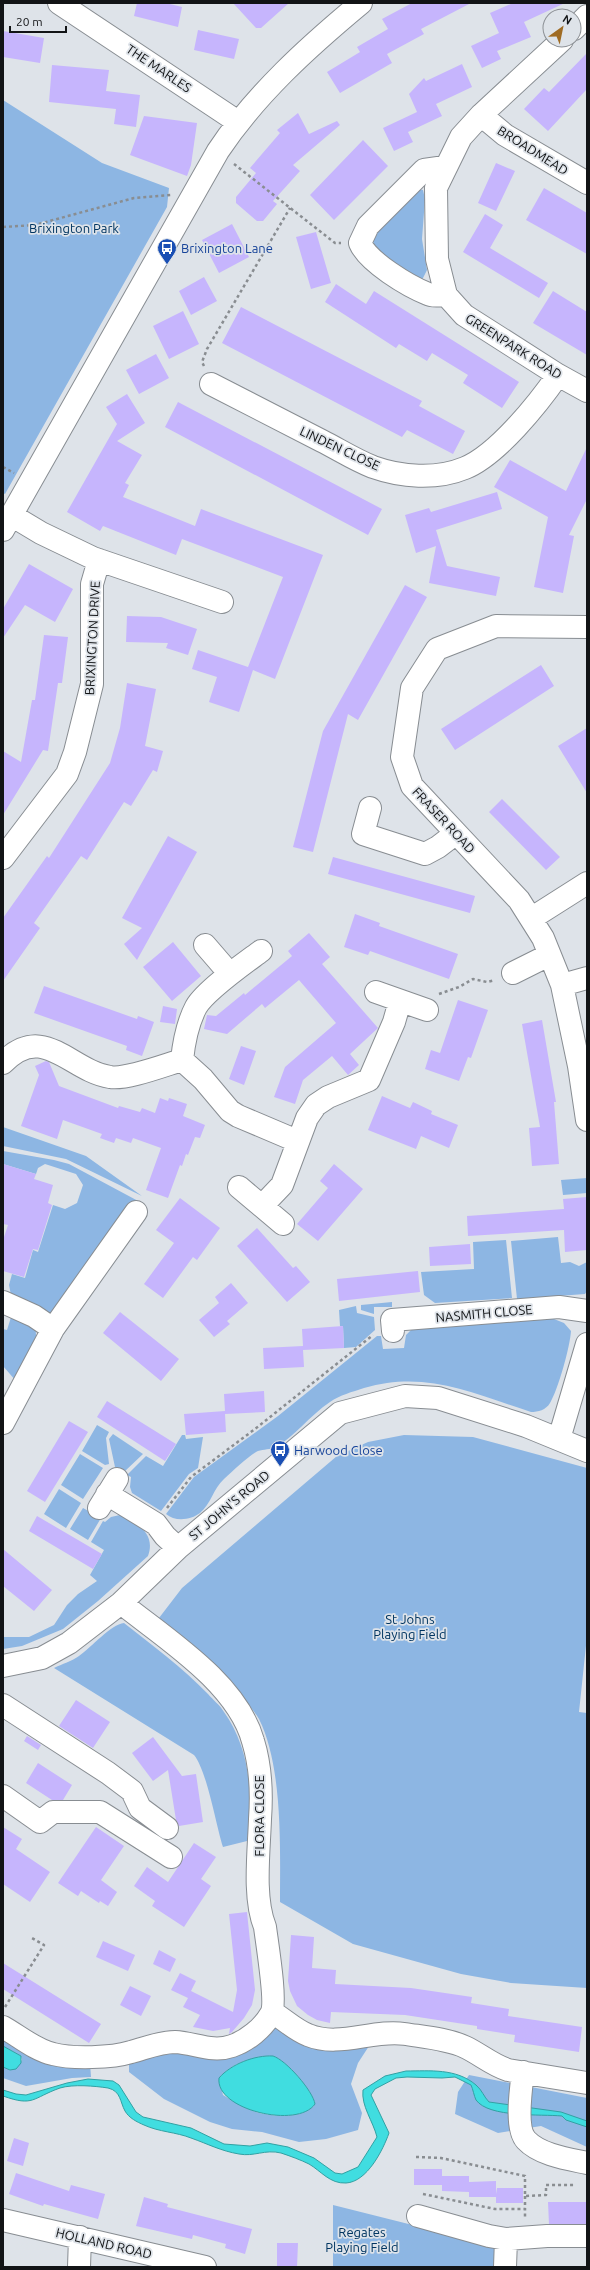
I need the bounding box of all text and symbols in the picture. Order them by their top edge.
scale bar [10,8,66,34]
north arrow [542,8,582,48]
text: N [561,12,574,27]
text: 20 m [16,15,43,28]
street label: THE MARLES [124,41,194,95]
street label: BROADMEAD [495,123,571,177]
park label: Brixington Park [29,221,119,235]
bus stop icon: Brixington Lane [156,237,178,265]
place label: Brixington Lane [181,241,273,255]
street label: GREENPARK ROAD [463,311,565,381]
street label: LINDEN CLOSE [298,423,382,473]
street label: BRIXINGTON DRIVE [82,580,102,696]
street label: FRASER ROAD [410,784,478,856]
street label: NASMITH CLOSE [435,1302,533,1324]
bus stop icon: Harwood Close [269,1439,291,1467]
place label: Harwood Close [294,1443,383,1457]
street label: ST JOHN'S ROAD [186,1467,272,1543]
park label: St Johns Playing Field [373,1612,447,1641]
street label: FLORA CLOSE [252,1775,266,1857]
street label: HOLLAND ROAD [55,2225,153,2261]
park label: Regates Playing Field [325,2225,399,2254]

